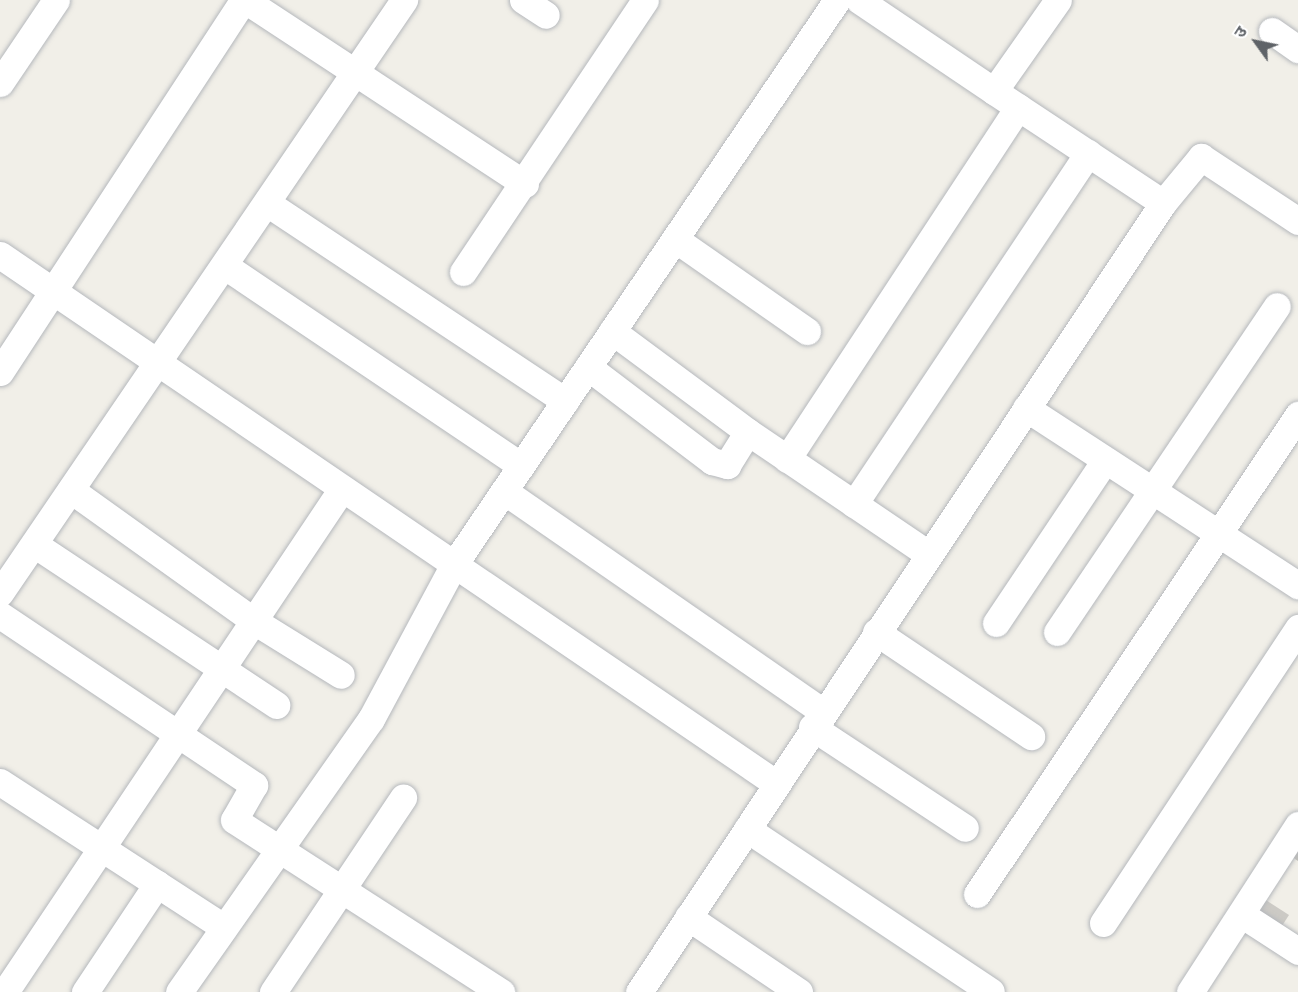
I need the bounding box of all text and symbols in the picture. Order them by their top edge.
north arrow [1226,12,1286,72]
text: उ [1231,23,1250,40]

